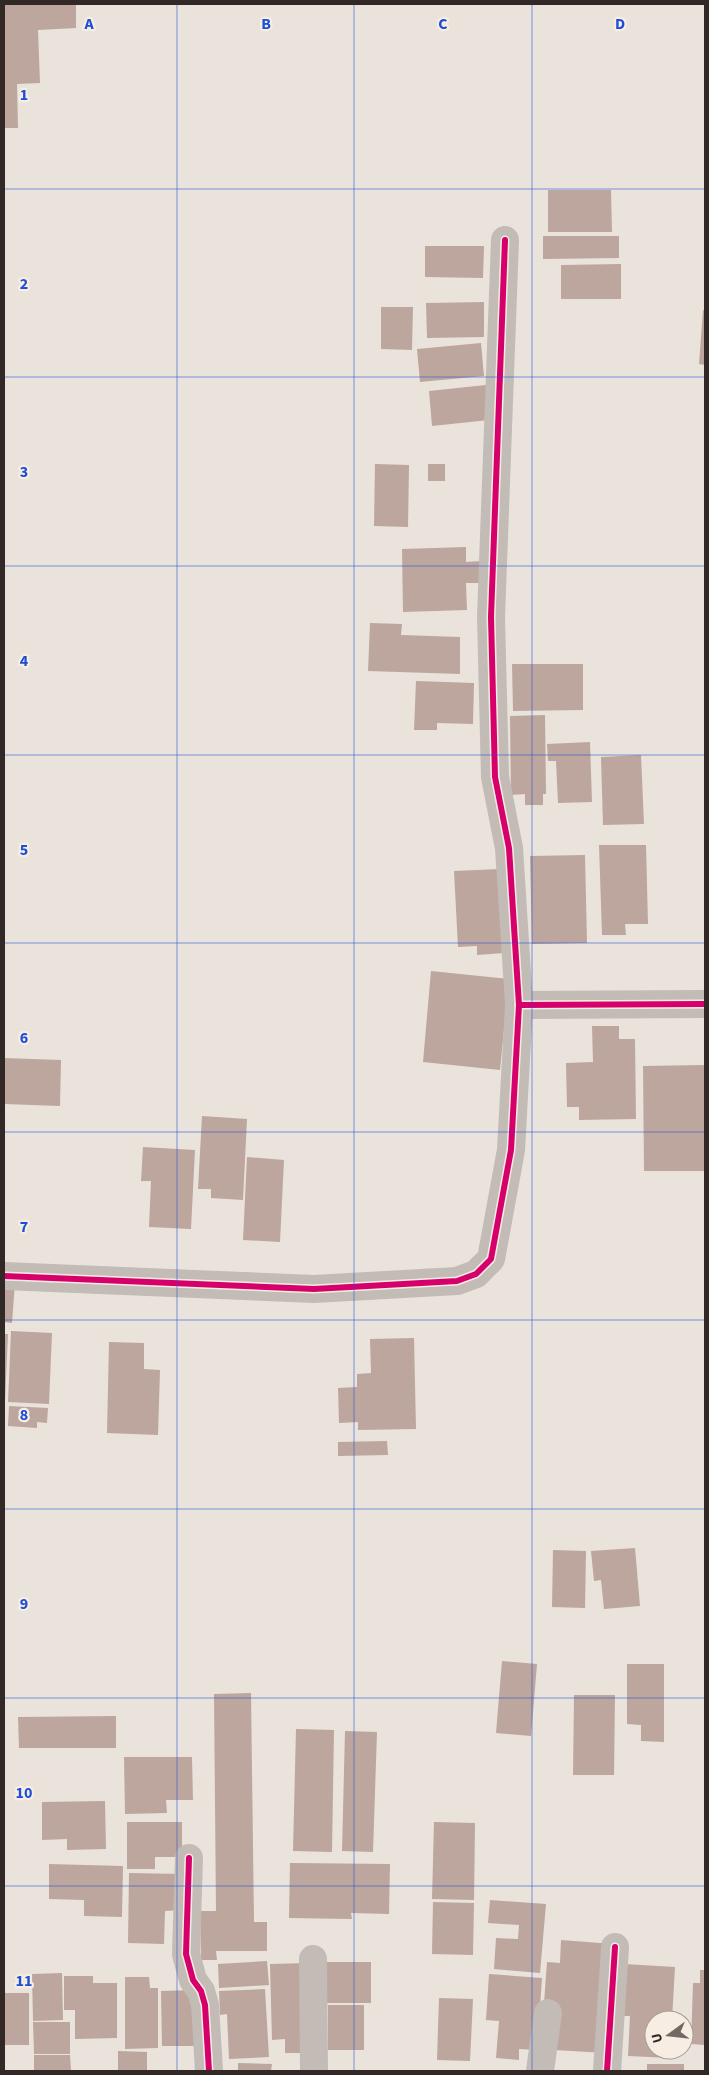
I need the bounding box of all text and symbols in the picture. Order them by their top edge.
text: A [83,13,94,35]
text: B [261,13,271,35]
text: C [438,13,448,35]
text: D [615,13,625,35]
text: 1 [20,84,28,106]
text: 2 [20,273,28,295]
text: 3 [20,461,28,483]
text: 4 [20,650,29,672]
text: 5 [20,839,28,861]
text: 6 [20,1027,28,1049]
text: 7 [20,1216,28,1238]
text: 8 [20,1404,28,1426]
text: 9 [20,1593,28,1615]
text: 10 [16,1782,32,1804]
text: 11 [16,1970,32,1992]
north arrow [644,2010,694,2060]
text: U [647,2031,668,2045]

